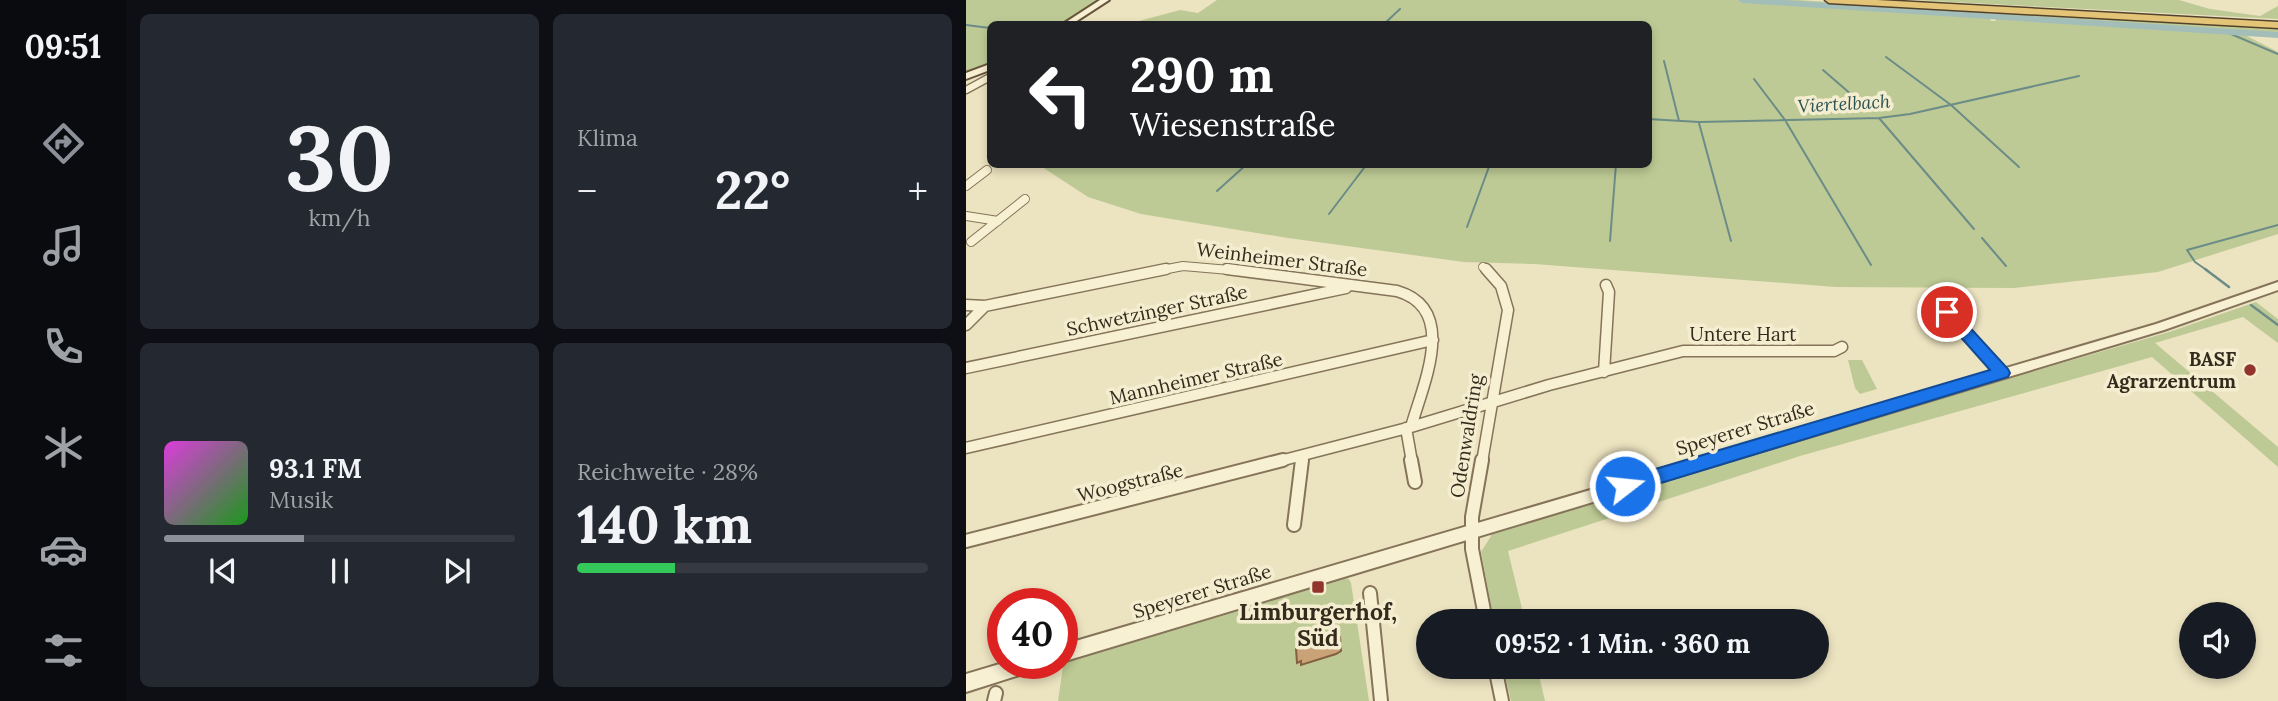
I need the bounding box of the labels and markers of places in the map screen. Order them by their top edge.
pin [1917,282,1977,342]
place label: BASF Agrarzentrum [2107,347,2237,393]
marker: BASF Agrarzentrum [2242,362,2258,378]
marker: Limburgerhof, Süd [1310,579,1326,595]
place label: Limburgerhof, Süd [1239,597,1397,652]

